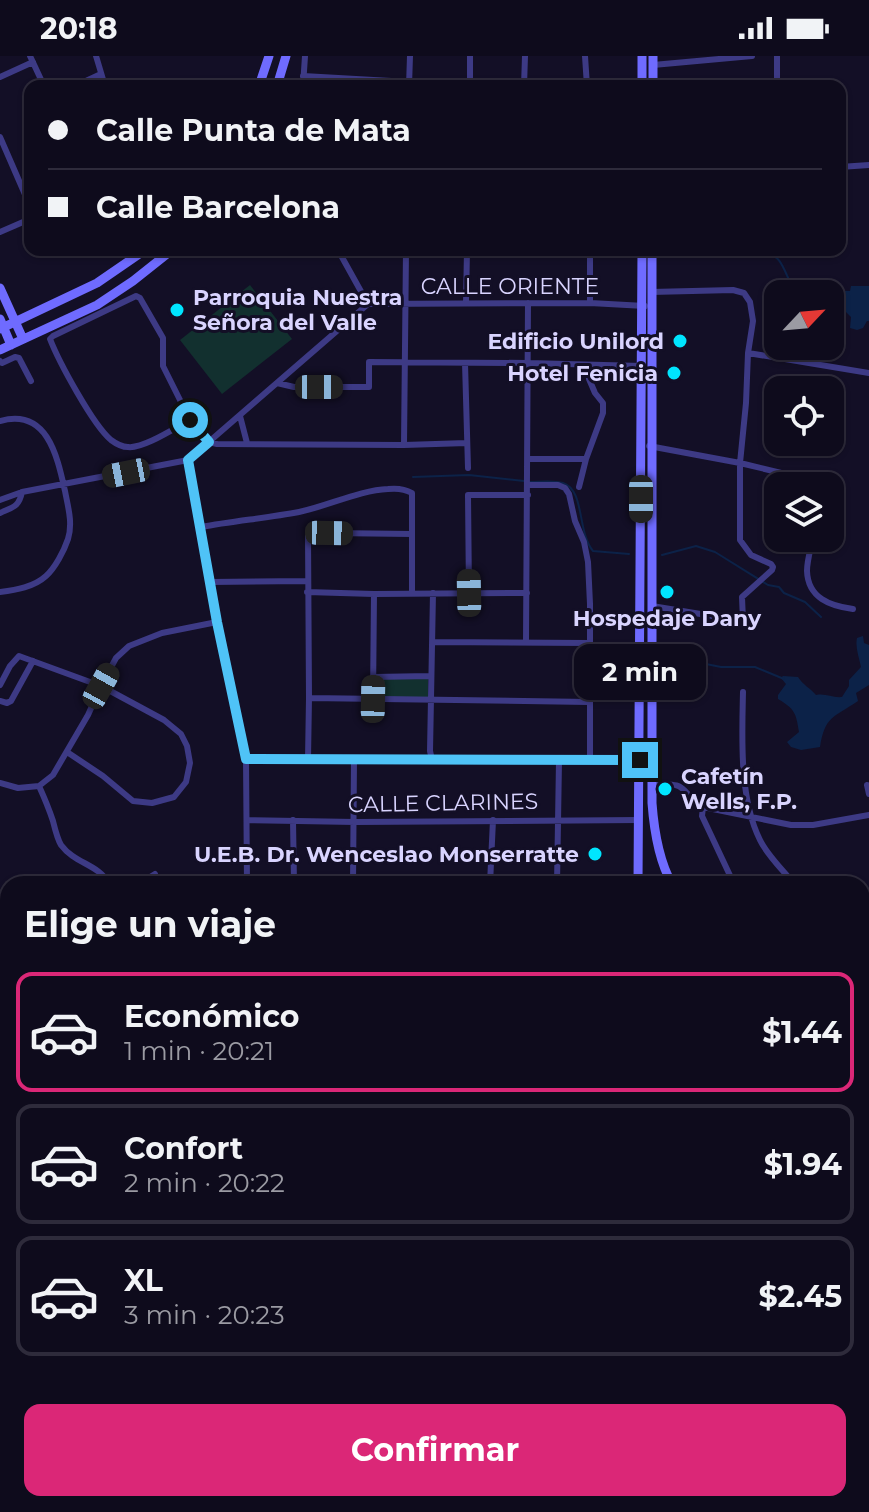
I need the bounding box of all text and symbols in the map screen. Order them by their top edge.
text: 20:18 [40,10,118,47]
text: Calle Punta de Mata [96,112,411,149]
text: Calle Barcelona [96,189,340,226]
street label: CALLE ORIENTE [421,273,599,300]
north arrow [764,280,844,360]
map controls [764,280,844,552]
place label: Parroquia Nuestra Señora del Valle [193,284,402,336]
marker: Parroquia Nuestra Señora del Valle [168,301,186,319]
place label: Edificio Unilord [487,328,664,355]
marker: Edificio Unilord [671,332,689,350]
place label: Hotel Fenicia [507,360,658,387]
marker: Hotel Fenicia [665,364,683,382]
car [295,375,343,399]
button: locate [764,376,844,456]
route start [172,402,208,438]
car [100,457,152,489]
button: layers [764,472,844,552]
car [629,475,653,523]
car [305,521,353,545]
car [457,569,481,617]
marker: Hospedaje Dany [658,583,676,601]
place label: Hospedaje Dany [573,605,762,632]
callout: 2 min [574,644,706,700]
text: 2 min [602,656,678,688]
car [79,659,123,713]
car [361,675,385,723]
route end [622,742,658,778]
place label: Cafetín Wells, F.P. [681,763,797,815]
marker: Cafetín Wells, F.P. [656,780,674,798]
street label: CALLE CLARINES [348,788,538,818]
place label: U.E.B. Dr. Wenceslao Monserratte [194,841,579,868]
marker: U.E.B. Dr. Wenceslao Monserratte [586,845,604,863]
text: Elige un viaje [24,902,276,946]
icon: car [28,996,100,1068]
text: Económico [124,998,299,1035]
text: $1.44 [762,1014,842,1051]
text: 1 min · 20:21 [124,1035,274,1067]
icon: car [28,1128,100,1200]
text: Confort [124,1130,243,1167]
text: $1.94 [764,1146,842,1183]
text: 2 min · 20:22 [124,1167,285,1199]
icon: car [28,1260,100,1332]
text: XL [124,1262,163,1299]
text: $2.45 [758,1278,842,1315]
text: 3 min · 20:23 [124,1299,285,1331]
button: Confirmar [24,1404,846,1496]

